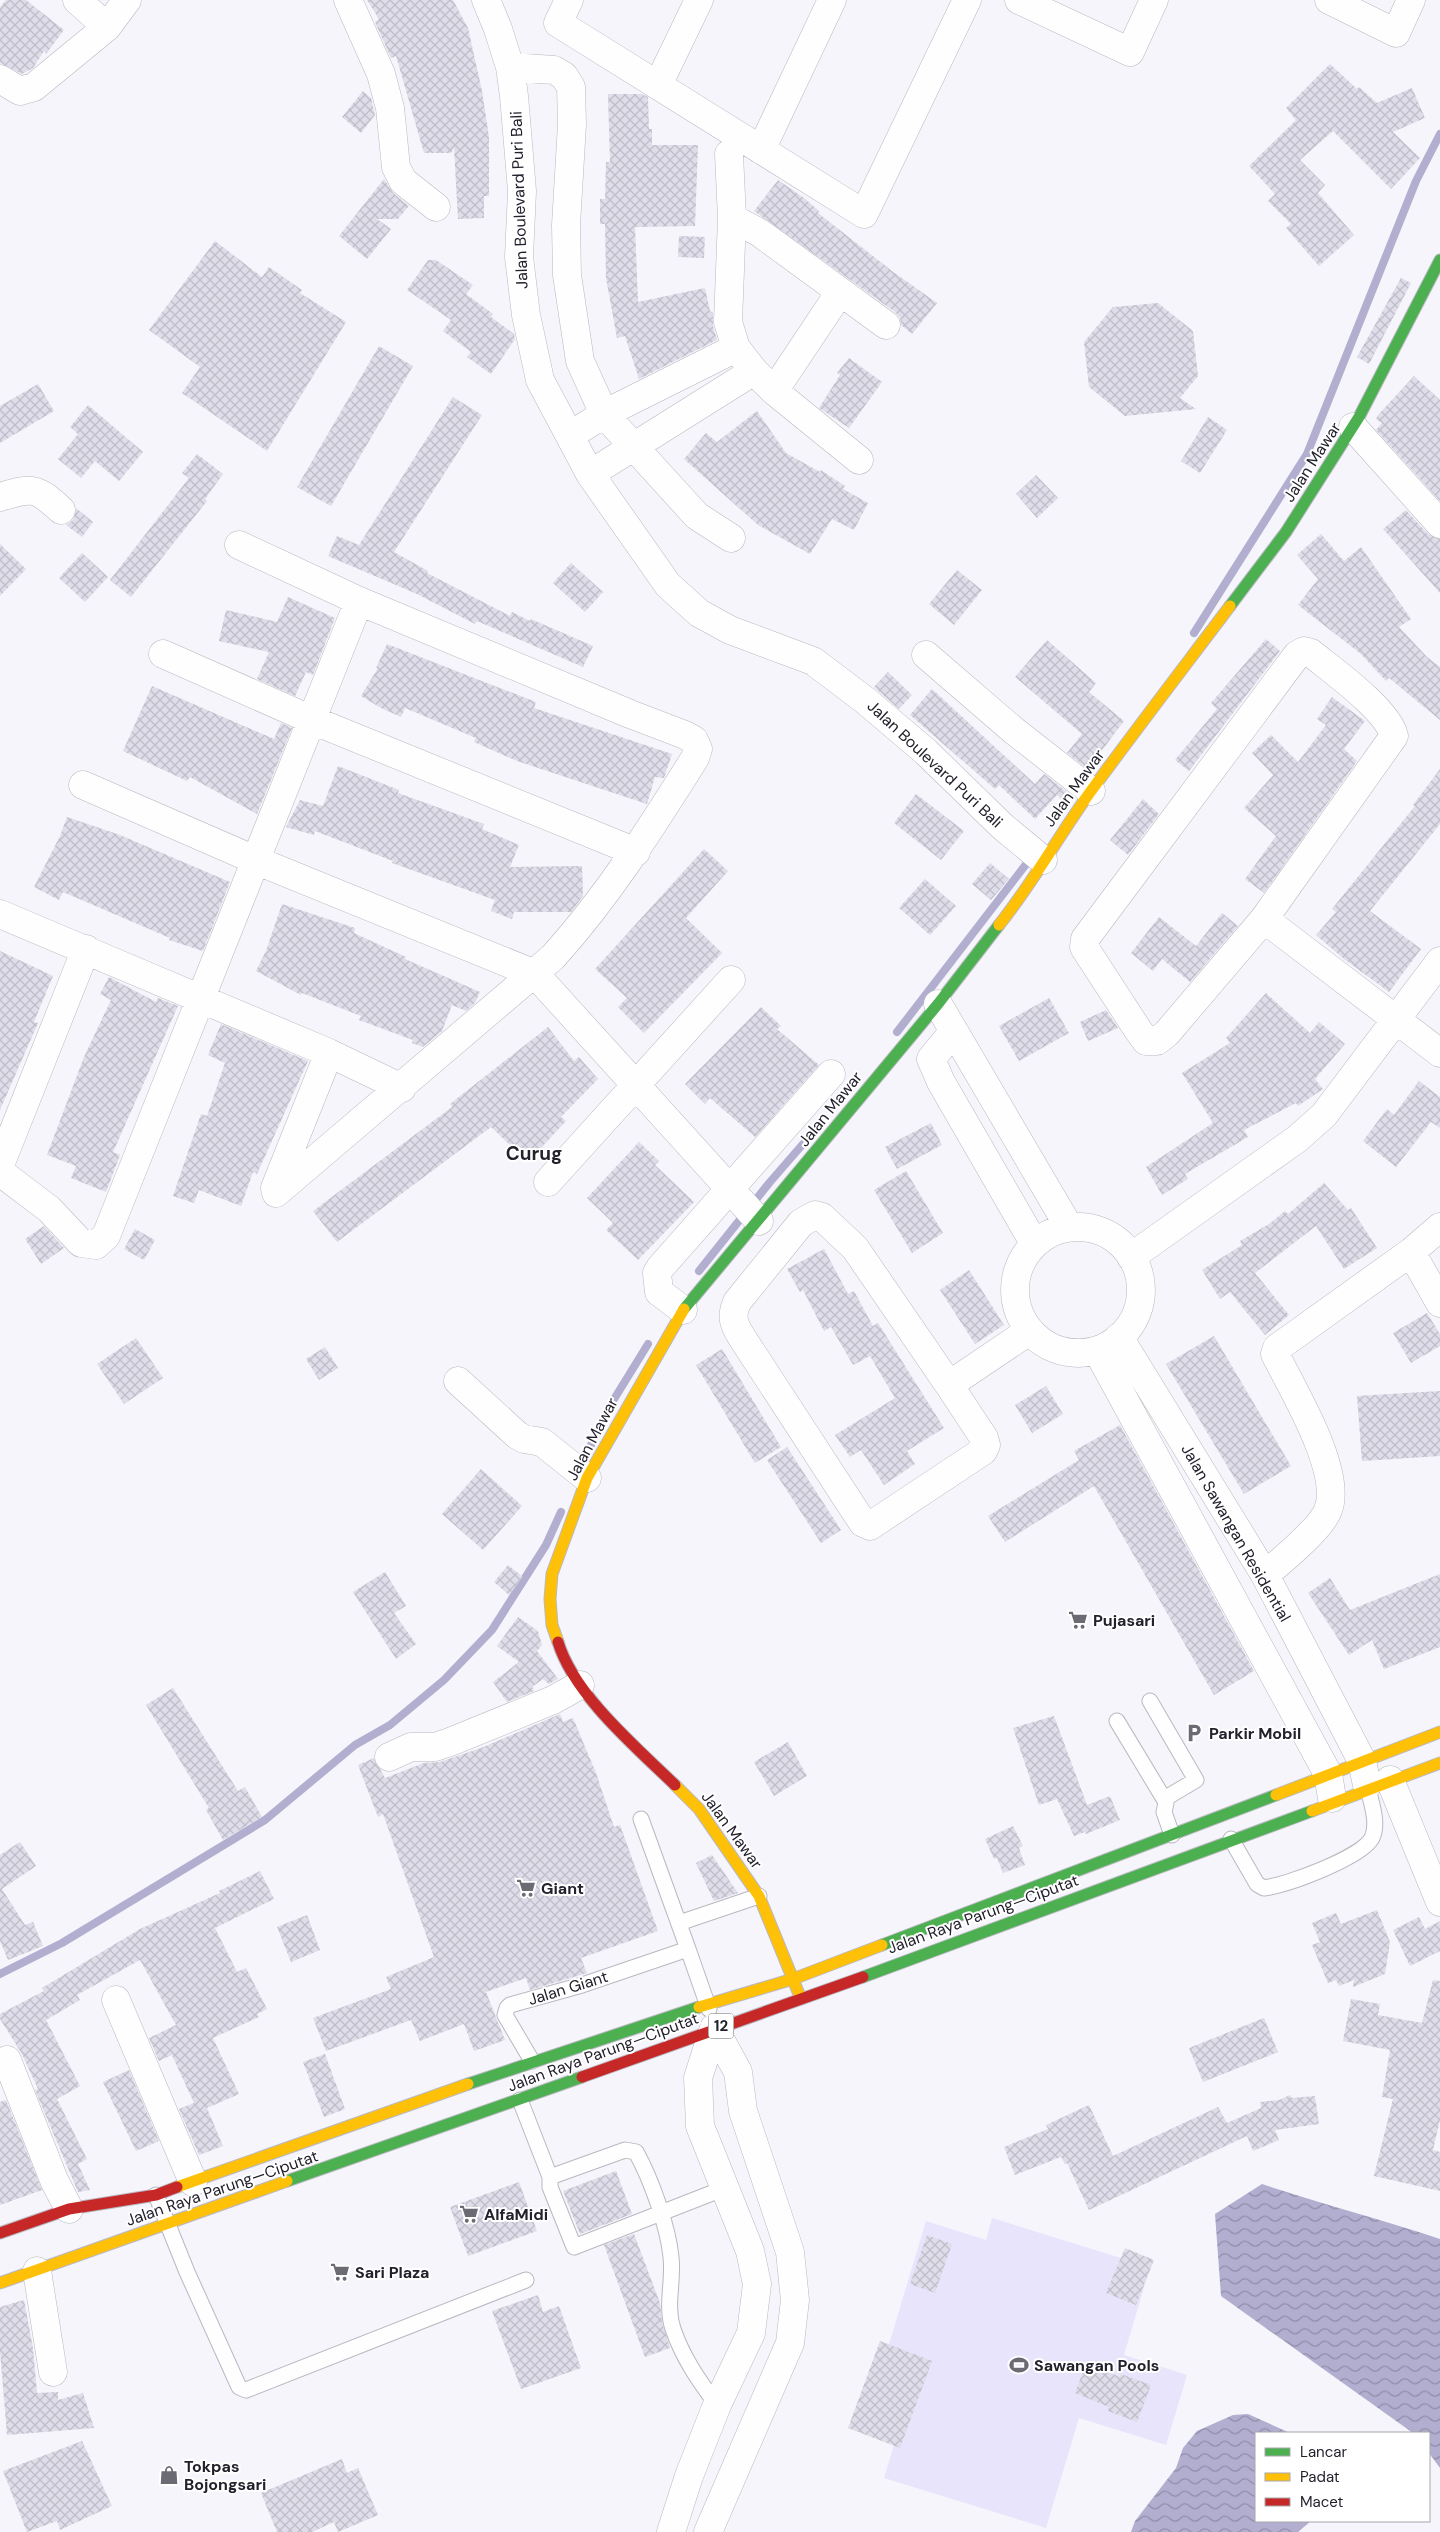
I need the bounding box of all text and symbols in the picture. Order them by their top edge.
street label: Jalan Boulevard Puri Bali [505,111,533,289]
street label: Jalan Mawar [1278,418,1346,506]
street label: Jalan Boulevard Puri Bali [863,696,1007,832]
street label: Jalan Mawar [1039,745,1109,831]
street label: Jalan Mawar [793,1067,867,1151]
district label: Curug [506,1141,562,1166]
street label: Jalan Mawar [561,1394,623,1484]
street label: Jalan Sawangan Residential [1176,1440,1296,1626]
supermarket icon: Pujasari [1067,1609,1089,1631]
place label: Pujasari [1093,1610,1155,1631]
parking icon: Parkir Mobil [1183,1722,1205,1744]
place label: Parkir Mobil [1209,1723,1301,1744]
street label: Jalan Mawar [697,1787,767,1873]
street label: Jalan Raya Parung—Ciputat [885,1870,1081,1958]
supermarket icon: Giant [515,1877,537,1899]
place label: Giant [541,1878,584,1899]
street label: Jalan Giant [525,1966,611,2010]
street label: Jalan Raya Parung—Ciputat [505,2008,701,2096]
road number: 12 [708,2014,734,2038]
street label: Jalan Raya Parung—Ciputat [123,2145,321,2231]
supermarket icon: AlfaMidi [458,2203,480,2225]
place label: AlfaMidi [484,2204,548,2225]
supermarket icon: Sari Plaza [329,2261,351,2283]
place label: Sari Plaza [355,2262,429,2283]
sports icon: Sawangan Pools [1008,2354,1030,2376]
place label: Sawangan Pools [1034,2355,1159,2376]
legend [1255,2432,1430,2522]
text: Lancar [1300,2442,1347,2462]
place label: Tokpas Bojongsari [184,2456,266,2495]
shop icon: Tokpas Bojongsari [158,2464,180,2486]
text: Padat [1300,2467,1340,2487]
text: Macet [1300,2492,1344,2512]

